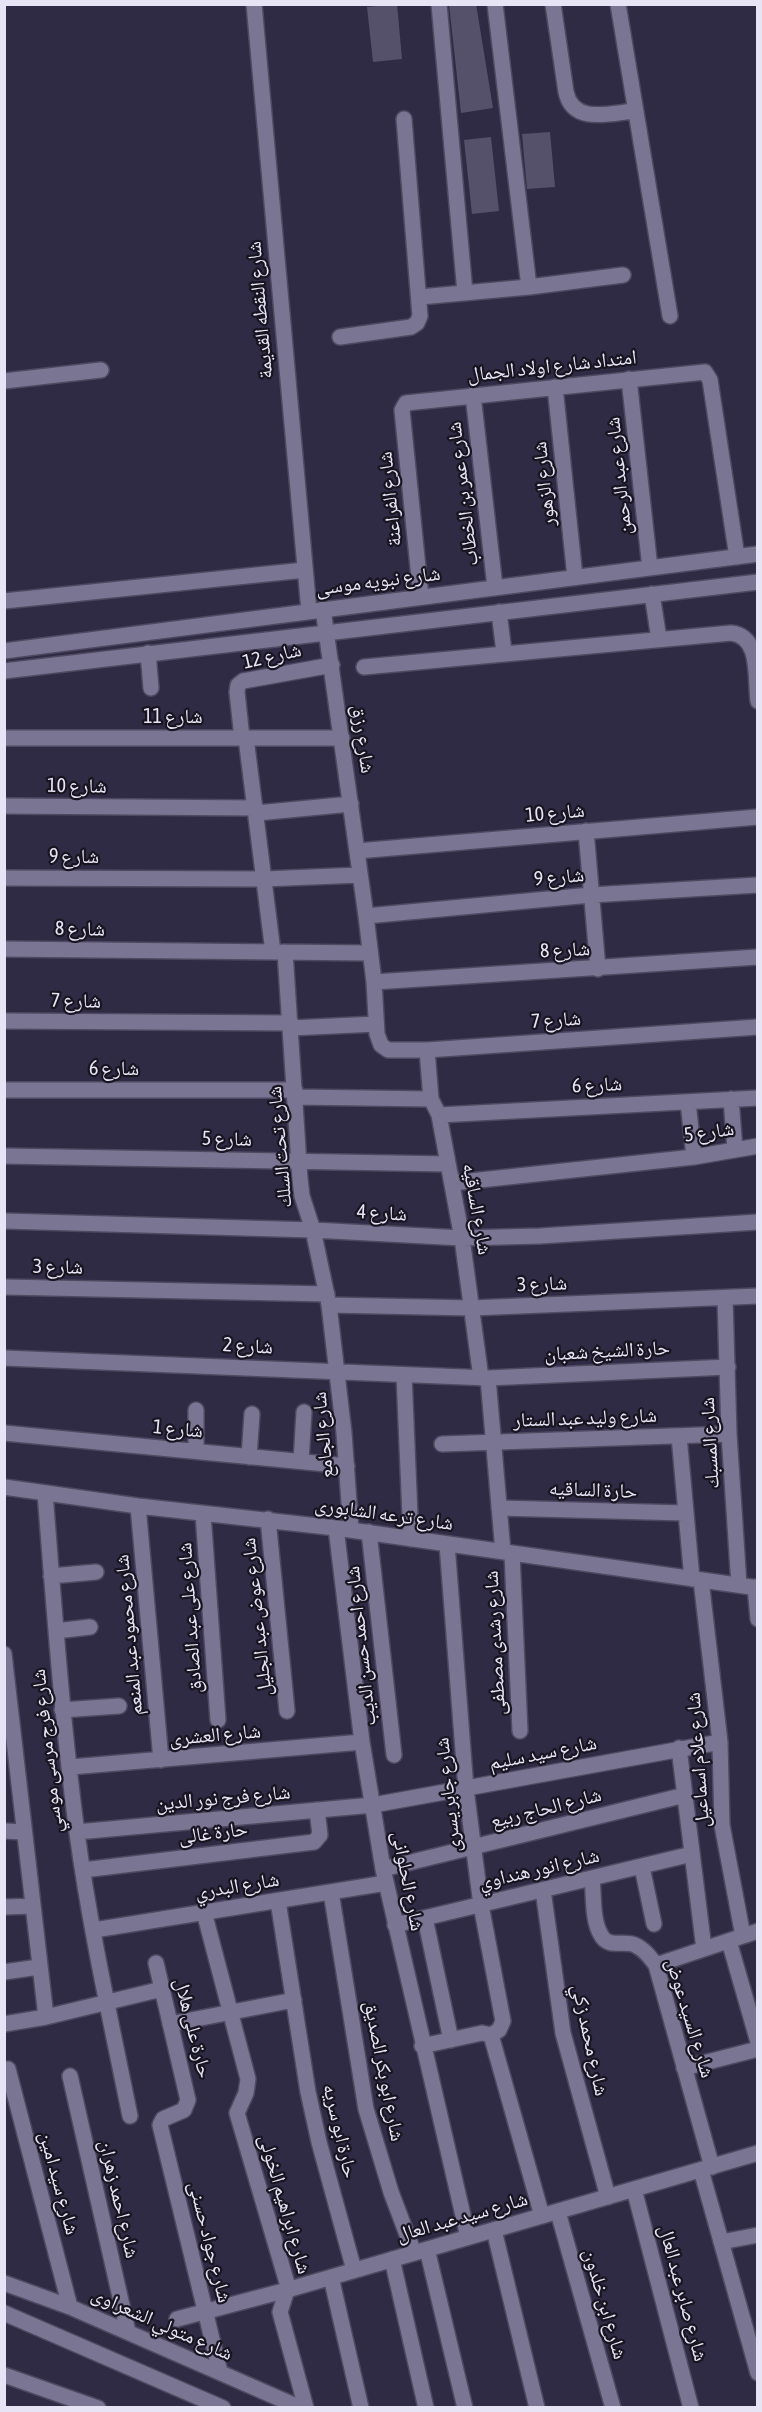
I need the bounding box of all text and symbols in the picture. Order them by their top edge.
street label: شارع النقطه القديمة [242,240,278,380]
street label: امتداد شارع اولاد الجمال [466,345,638,387]
street label: شارع عبد الرحمن [601,416,637,536]
street label: شارع عمر بن الخطاب [442,420,484,568]
street label: شارع الزهور [528,440,560,528]
street label: شارع الفراعنة [373,450,407,548]
street label: شارع نبويه موسى [314,561,442,601]
street label: شارع 12 [240,638,304,674]
street label: شارع رزق [346,703,380,775]
street label: شارع 11 [143,705,203,729]
street label: شارع 10 [47,773,107,799]
street label: شارع 10 [524,798,586,828]
street label: شارع 9 [49,845,99,869]
street label: شارع 9 [533,863,585,891]
street label: شارع 8 [55,917,105,941]
street label: شارع 8 [539,937,591,963]
street label: شارع 7 [51,989,101,1013]
street label: شارع 7 [530,1006,582,1034]
street label: شارع 6 [89,1057,139,1081]
street label: شارع 6 [571,1072,623,1098]
street label: شارع تحت السلك [263,1085,297,1209]
street label: شارع 5 [682,1117,736,1147]
street label: شارع 5 [202,1127,252,1151]
street label: شارع الساقيه [457,1161,497,1257]
street label: شارع 4 [356,1200,408,1226]
street label: شارع 3 [33,1255,83,1279]
street label: شارع 3 [517,1271,567,1297]
street label: شارع 2 [222,1333,274,1359]
street label: حارة الشيخ شعبان [543,1336,671,1366]
street label: شارع الجامع [307,1391,339,1479]
street label: شارع المسبك [696,1397,724,1489]
street label: شارع وليد عبد الستار [513,1403,657,1433]
street label: شارع 1 [152,1415,204,1443]
street label: حارة الساقيه [548,1476,638,1504]
street label: شارع ترعه الشابورى [313,1492,455,1536]
street label: شارع عوض عبد الجليل [237,1537,277,1697]
street label: شارع على عبد الصادق [173,1542,207,1694]
street label: شارع محمود عبد المنعم [110,1553,148,1717]
street label: شارع احمد حسن الديب [341,1565,381,1727]
street label: شارع رشدى مصطفى [479,1570,511,1716]
street label: شارع فرج مرسى موسي [26,1668,68,1834]
street label: شارع علام اسماعيل [681,1691,715,1829]
street label: شارع العشرى [168,1719,262,1751]
street label: شارع سيد سليم [487,1731,599,1775]
street label: شارع جابر يسرى [430,1736,466,1854]
street label: شارع فرج نور الدين [155,1780,291,1816]
street label: شارع الحاج ربيع [488,1783,604,1833]
street label: حارة غالى [177,1817,249,1849]
street label: شارع الحلوانى [387,1829,429,1933]
street label: شارع انور هنداوي [476,1843,602,1895]
street label: شارع البدري [193,1867,281,1905]
street label: شارع السيد عوض [660,1955,720,2081]
street label: حارة على هلال [169,1976,217,2080]
street label: شارع محمد زكي [566,1982,614,2098]
street label: شارع ابو بكر الصديق [359,1999,409,2143]
street label: حارة ابو سريه [318,2082,362,2180]
street label: شارع سيد امين [34,2129,84,2237]
street label: شارع ابراهيم الخولى [254,2131,316,2277]
street label: شارع احمد زهران [94,2137,144,2261]
street label: شارع جواد حسنى [183,2179,237,2305]
street label: شارع سيد عبد العال [393,2187,531,2247]
street label: شارع صابر عبد العال [653,2222,713,2364]
street label: شارع ابن خلدون [578,2246,632,2362]
street label: شارع متولي الشعراوى [88,2282,236,2366]

